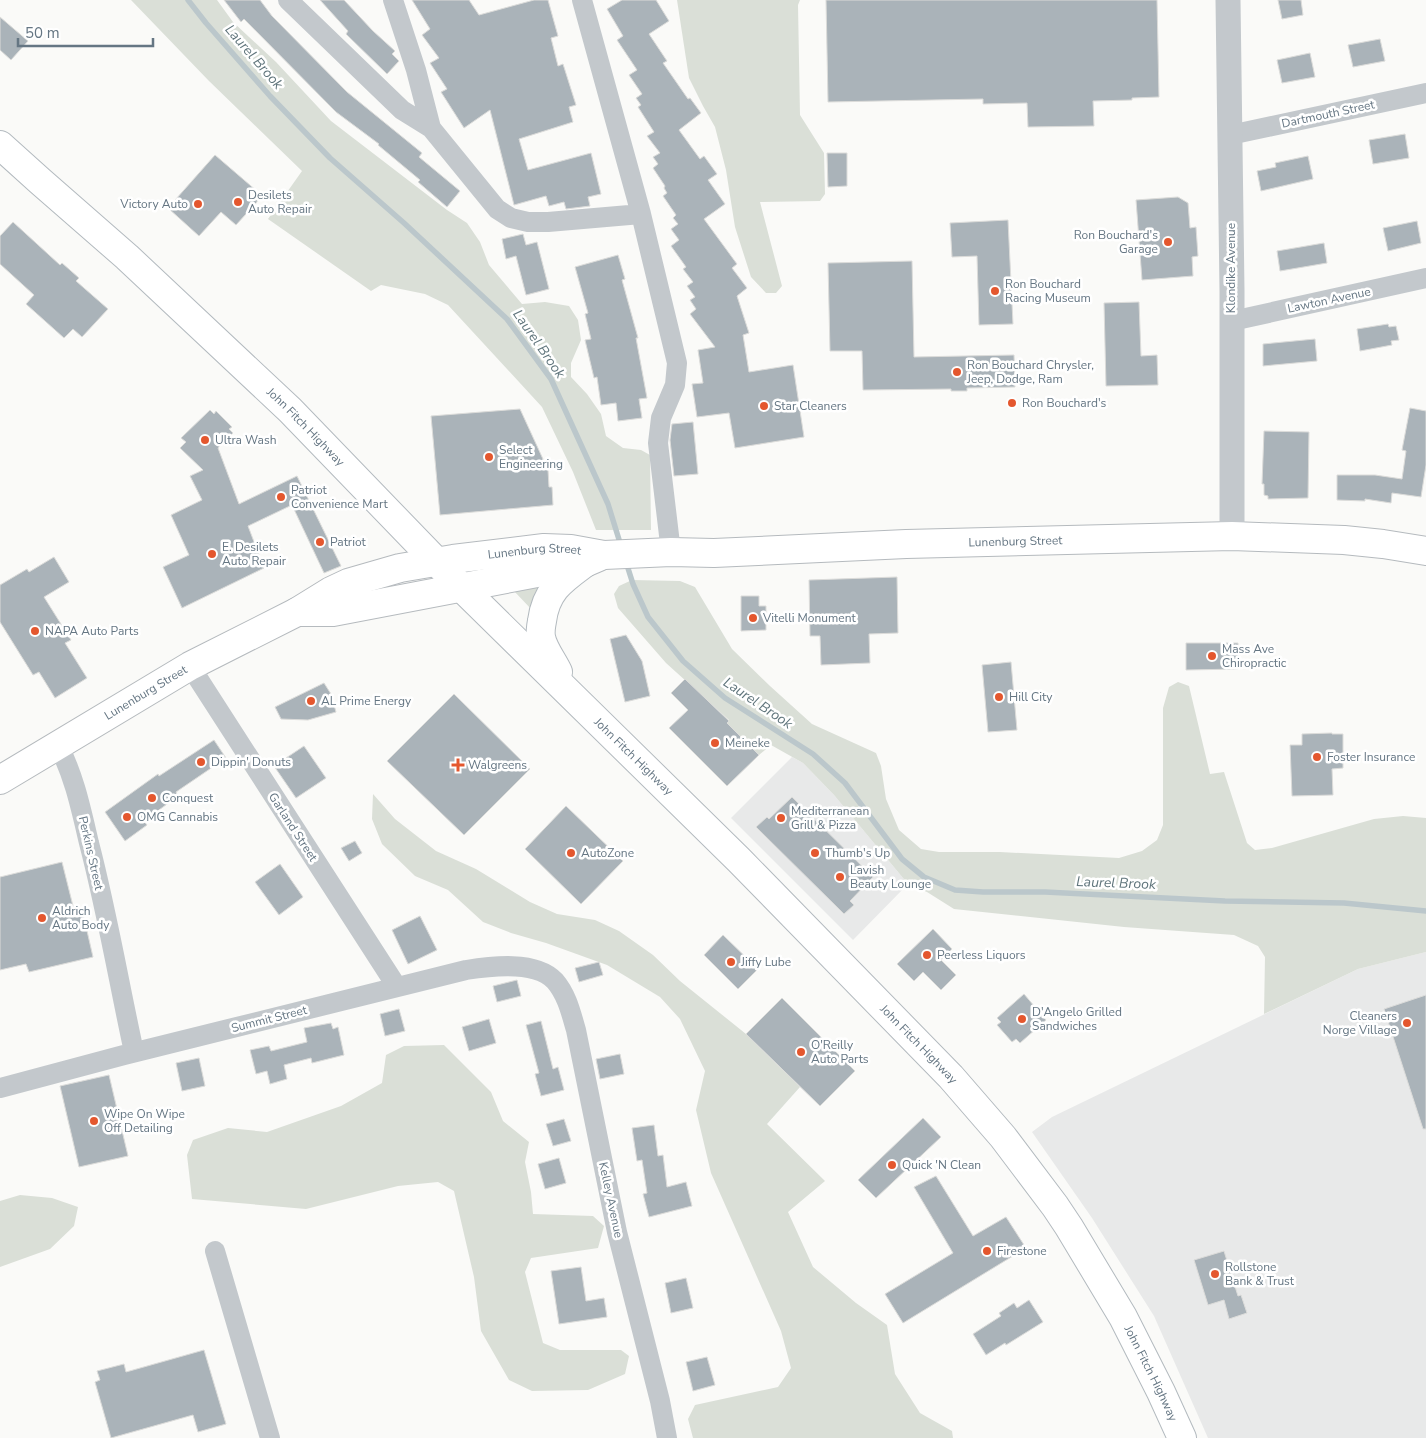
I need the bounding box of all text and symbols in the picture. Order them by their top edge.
scale bar [18,15,152,47]
water label: Laurel Brook [221,21,288,94]
text: 50 m [25,23,60,43]
street label: Dartmouth Street [1280,96,1377,132]
place label: Desilets Auto Repair [248,187,313,217]
place label: Victory Auto [119,196,188,212]
marker: Desilets Auto Repair [232,196,244,208]
marker: Victory Auto [192,198,204,210]
street label: Klondike Avenue [1223,223,1239,313]
place label: Ron Bouchard's Garage [1074,227,1158,257]
marker: Ron Bouchard's Garage [1162,236,1174,248]
place label: Ron Bouchard Racing Museum [1005,276,1091,306]
street label: Lawton Avenue [1286,283,1372,317]
marker: Ron Bouchard Racing Museum [989,285,1001,297]
water label: Laurel Brook [508,306,570,383]
place label: Ron Bouchard Chrysler, Jeep, Dodge, Ram [966,357,1094,387]
marker: Ron Bouchard Chrysler, Jeep, Dodge, Ram [951,366,963,378]
street label: John Fitch Highway [263,384,349,470]
place label: Ron Bouchard's [1022,395,1107,411]
marker: Ron Bouchard's [1006,397,1018,409]
place label: Star Cleaners [774,398,847,414]
marker: Star Cleaners [758,400,770,412]
place label: Ultra Wash [215,432,277,448]
marker: Ultra Wash [199,434,211,446]
place label: Select Engineering [499,442,563,472]
marker: Select Engineering [483,451,495,463]
place label: Patriot Convenience Mart [291,482,388,512]
marker: Patriot Convenience Mart [275,491,287,503]
street label: Lunenburg Street [968,532,1063,550]
place label: Patriot [330,534,367,550]
marker: Patriot [314,536,326,548]
place label: E. Desilets Auto Repair [222,539,287,569]
street label: Lunenburg Street [487,540,583,563]
marker: E. Desilets Auto Repair [206,548,218,560]
place label: Vitelli Monument [762,610,857,626]
marker: Vitelli Monument [747,612,759,624]
place label: NAPA Auto Parts [45,623,139,639]
marker: NAPA Auto Parts [29,625,41,637]
place label: Mass Ave Chiropractic [1222,641,1287,671]
marker: Mass Ave Chiropractic [1206,650,1218,662]
street label: Lunenburg Street [101,661,191,724]
water label: Laurel Brook [720,673,797,734]
place label: Hill City [1009,689,1053,705]
marker: Hill City [993,691,1005,703]
place label: AL Prime Energy [321,693,412,709]
marker: AL Prime Energy [305,695,317,707]
street label: John Fitch Highway [590,714,677,799]
place label: Meineke [725,735,770,751]
marker: Meineke [709,737,721,749]
place label: Foster Insurance [1327,749,1415,765]
marker: Foster Insurance [1311,751,1323,763]
place label: Dippin' Donuts [211,754,291,770]
marker: Dippin' Donuts [195,756,207,768]
place label: Walgreens [468,757,527,773]
marker: Walgreens [452,759,464,771]
place label: Conquest [162,790,214,806]
street label: Garland Street [265,790,322,865]
marker: Conquest [146,792,158,804]
place label: Mediterranean Grill & Pizza [791,803,869,833]
place label: OMG Cannabis [137,809,218,825]
marker: OMG Cannabis [121,811,133,823]
marker: Mediterranean Grill & Pizza [775,812,787,824]
street label: Perkins Street [75,815,107,892]
place label: AutoZone [581,845,634,861]
place label: Thumb's Up [825,845,890,861]
marker: AutoZone [565,847,577,859]
marker: Thumb's Up [809,847,821,859]
place label: Lavish Beauty Lounge [850,862,931,892]
marker: Lavish Beauty Lounge [834,871,846,883]
water label: Laurel Brook [1076,872,1157,894]
place label: Aldrich Auto Body [52,903,110,933]
marker: Aldrich Auto Body [36,912,48,924]
place label: Peerless Liquors [937,947,1026,963]
marker: Peerless Liquors [921,949,933,961]
place label: Jiffy Lube [740,954,791,970]
marker: Jiffy Lube [725,956,737,968]
street label: John Fitch Highway [876,1000,962,1088]
street label: Summit Street [229,1002,309,1036]
place label: D'Angelo Grilled Sandwiches [1032,1004,1122,1034]
place label: Cleaners Norge Village [1323,1008,1397,1038]
marker: D'Angelo Grilled Sandwiches [1016,1013,1028,1025]
marker: Cleaners Norge Village [1401,1017,1413,1029]
place label: O'Reilly Auto Parts [811,1037,869,1067]
marker: O'Reilly Auto Parts [795,1046,807,1058]
place label: Wipe On Wipe Off Detailing [104,1106,185,1136]
marker: Wipe On Wipe Off Detailing [88,1115,100,1127]
place label: Quick 'N Clean [902,1157,981,1173]
marker: Quick 'N Clean [886,1159,898,1171]
street label: Kelley Avenue [595,1161,627,1239]
place label: Firestone [997,1243,1047,1259]
marker: Firestone [981,1245,993,1257]
place label: Rollstone Bank & Trust [1225,1259,1295,1289]
marker: Rollstone Bank & Trust [1209,1268,1221,1280]
street label: John Fitch Highway [1120,1322,1182,1424]

